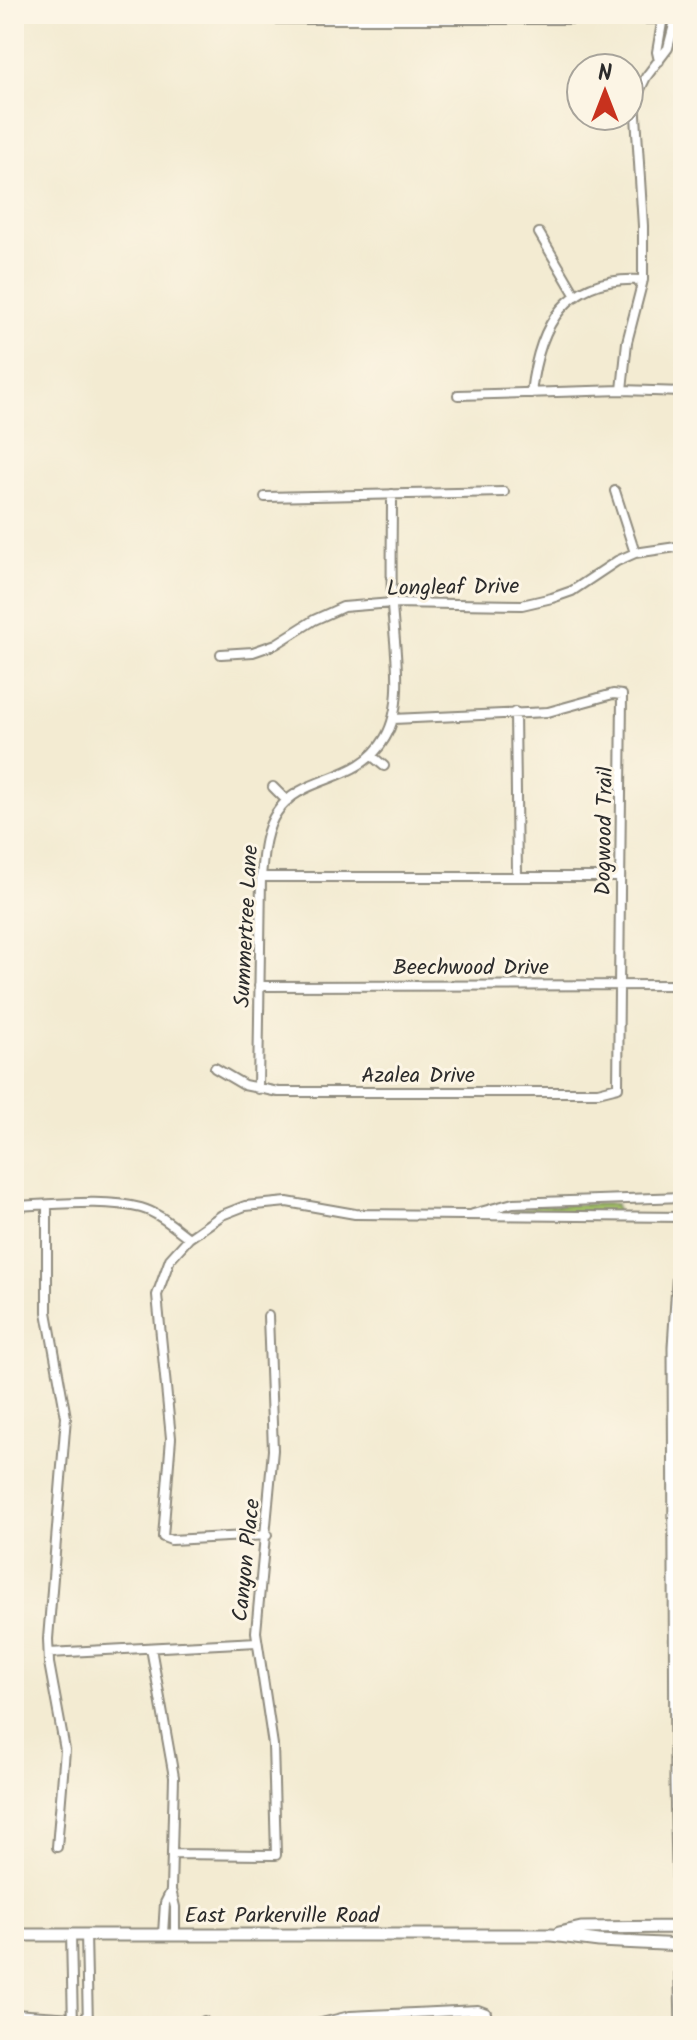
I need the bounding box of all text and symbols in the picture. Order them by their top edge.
north arrow [565,52,645,132]
text: N [598,57,612,92]
street label: Longleaf Drive [386,570,520,607]
street label: Dogwood Trail [587,766,624,896]
street label: Summertree Lane [226,844,269,1008]
street label: Beechwood Drive [393,951,549,986]
street label: Azalea Drive [361,1059,475,1094]
street label: Canyon Place [224,1497,271,1623]
street label: East Parkerville Road [184,1899,381,1934]

